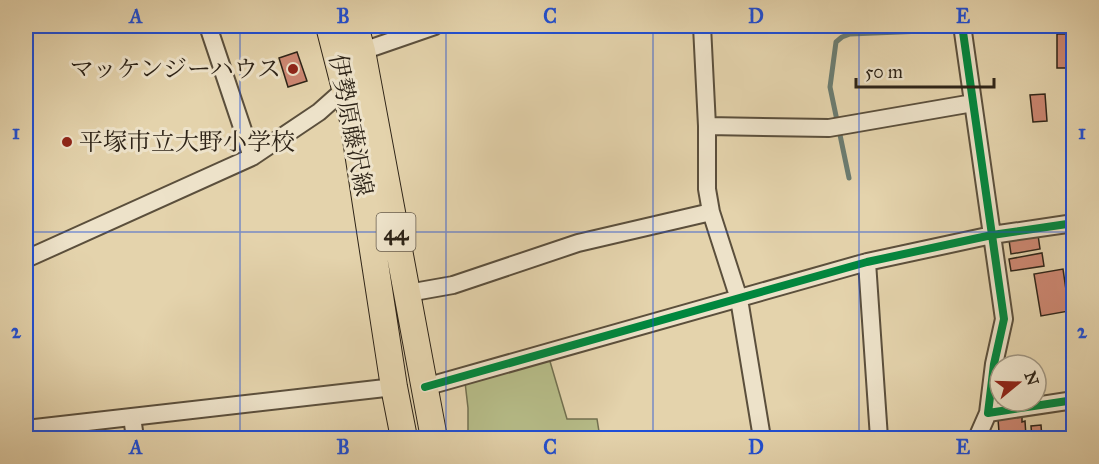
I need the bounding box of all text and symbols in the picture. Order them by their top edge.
text: A [127,4,143,28]
text: B [336,4,350,28]
text: C [543,4,557,28]
text: D [748,4,764,28]
text: E [956,4,971,28]
street label: 伊勢原藤沢線 [323,51,379,199]
scale bar [856,51,994,89]
place label: マッケンジーハウス [70,54,281,84]
text: 50 m [865,61,903,83]
marker: マッケンジーハウス [286,62,300,76]
text: 1 [12,120,20,144]
text: 1 [1078,120,1086,144]
place label: 平塚市立大野小学校 [79,127,295,157]
marker: 平塚市立大野小学校 [60,135,74,149]
road number: 44 [376,213,416,251]
text: 2 [11,319,22,343]
text: 2 [1077,319,1088,343]
north arrow [988,353,1048,413]
text: N [1021,369,1043,388]
text: A [127,435,143,459]
text: B [336,435,350,459]
text: C [543,435,557,459]
text: D [748,435,764,459]
text: E [956,435,971,459]

